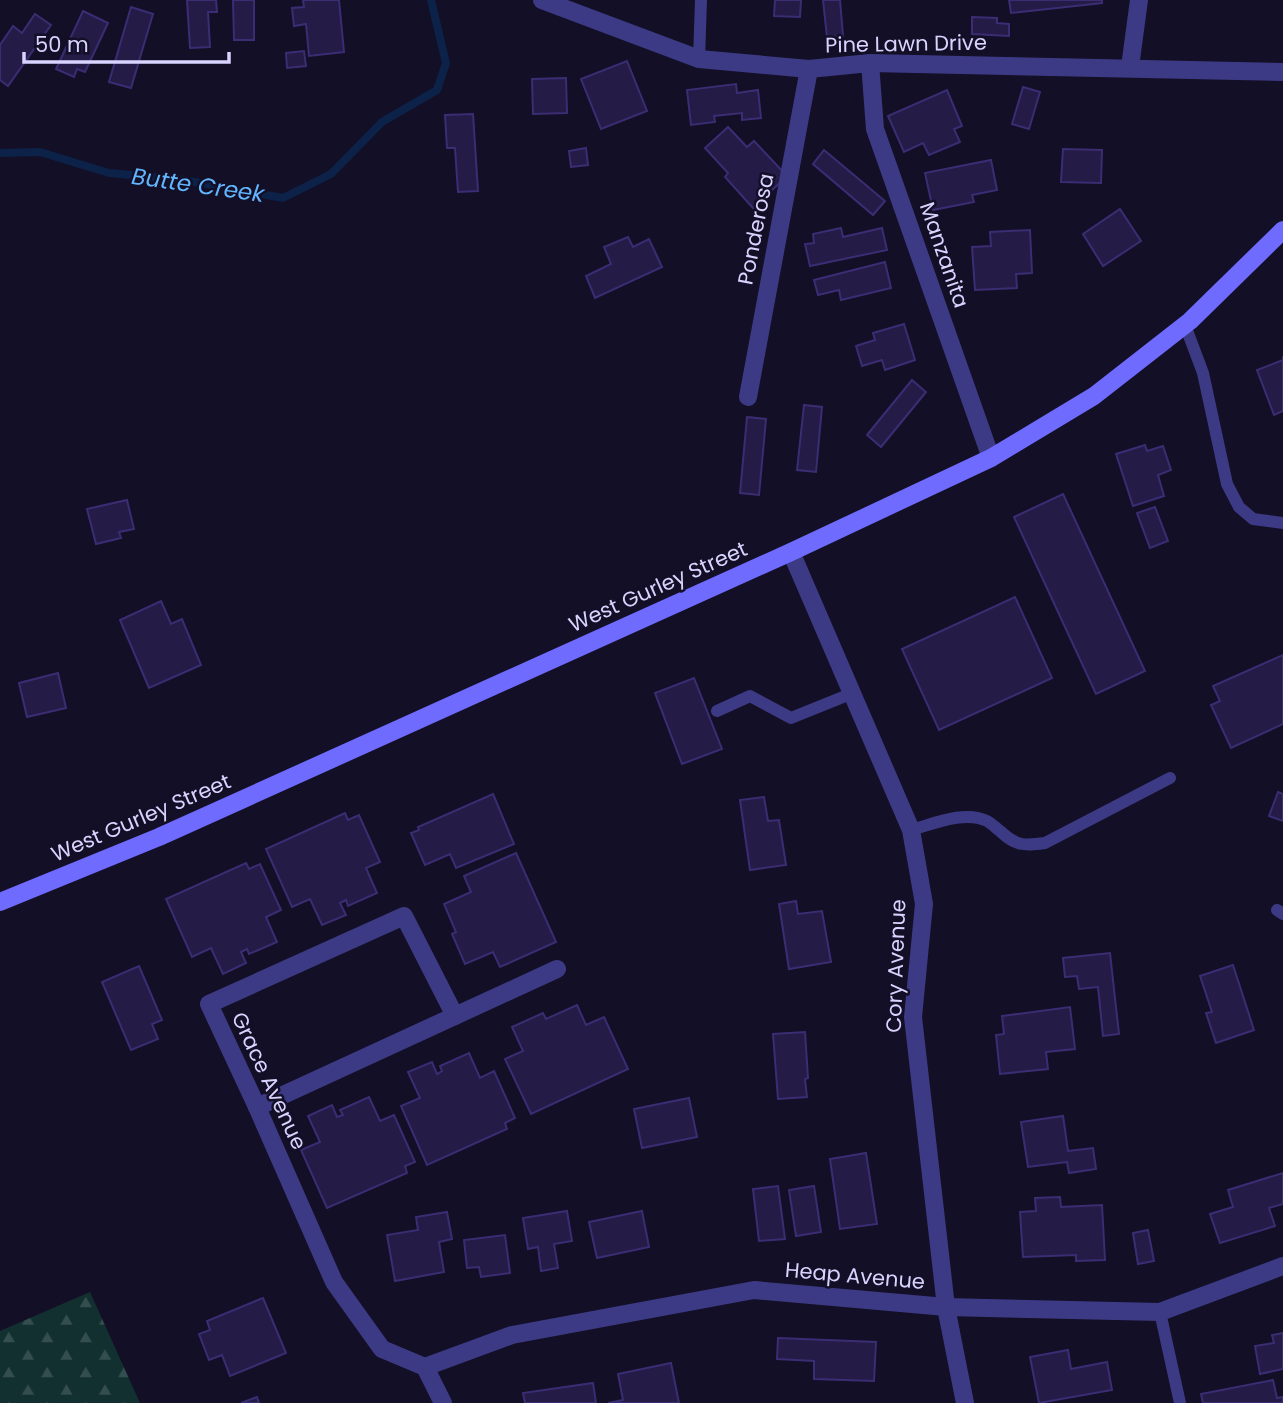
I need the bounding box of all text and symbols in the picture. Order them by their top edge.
scale bar [24,21,229,65]
street label: Pine Lawn Drive [825,28,987,59]
text: 50 m [35,30,89,59]
water label: Butte Creek [130,160,267,210]
street label: Ponderosa [731,171,780,287]
street label: Manzanita [913,198,976,312]
street label: West Gurley Street [564,534,752,639]
street label: West Gurley Street [47,767,235,868]
street label: Cory Avenue [879,899,912,1033]
street label: Grace Avenue [225,1007,314,1154]
street label: Heap Avenue [784,1255,926,1296]

